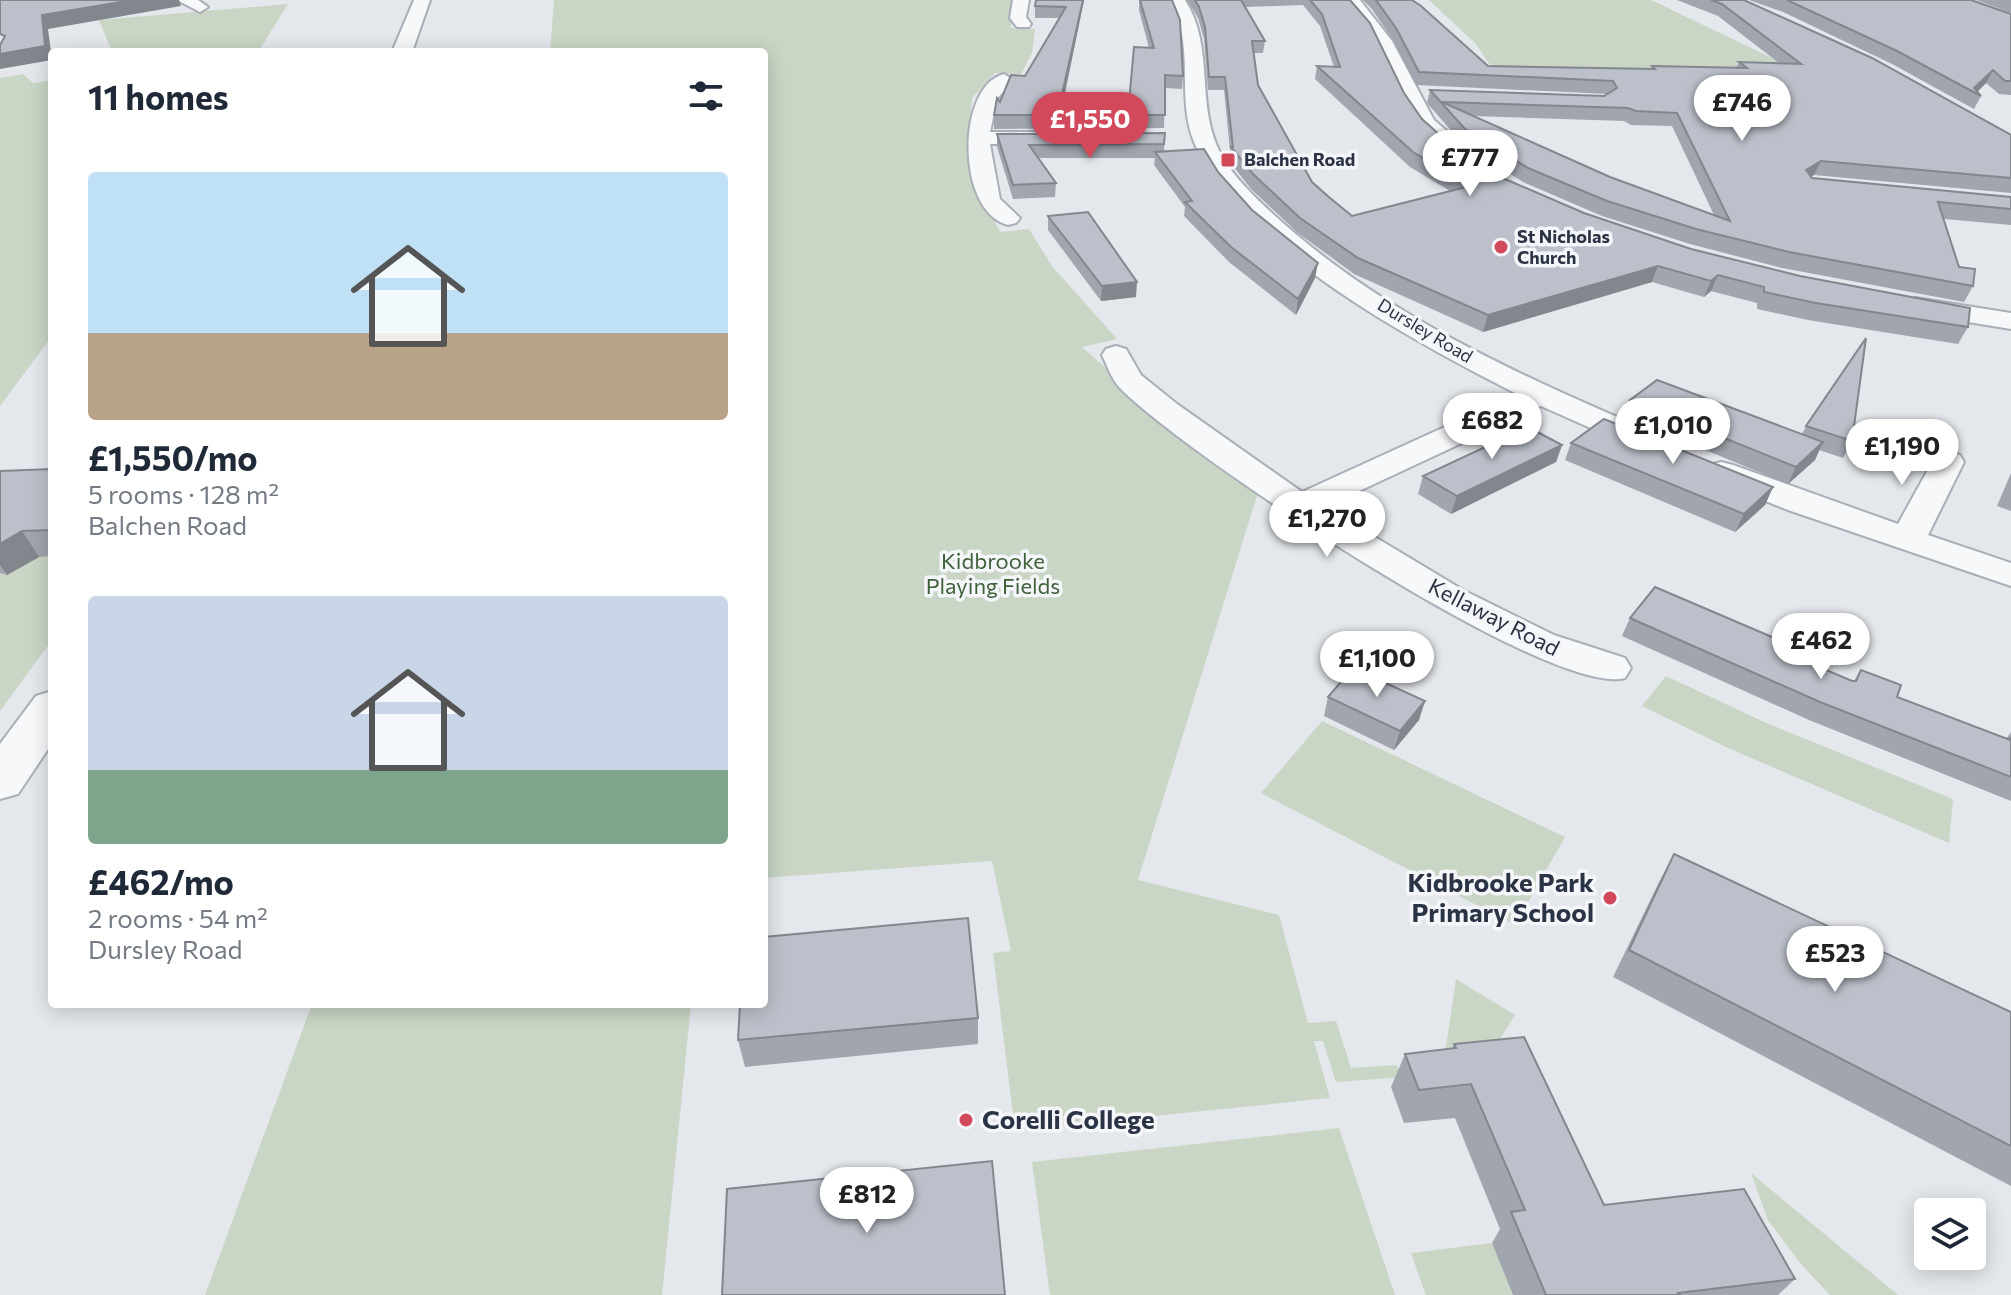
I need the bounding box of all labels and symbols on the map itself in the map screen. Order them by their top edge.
pin: £746 [1695,75,1789,143]
pin: £1,550 [1025,92,1155,160]
pin: £777 [1423,130,1517,198]
place label: Balchen Road [1244,148,1355,170]
marker: Balchen Road [1219,151,1237,169]
place label: St Nicholas Church [1517,225,1610,268]
marker: St Nicholas Church [1492,238,1510,256]
street label: Dursley Road [1374,293,1477,367]
pin: £682 [1445,393,1539,461]
pin: £1,010 [1608,398,1738,466]
pin: £1,190 [1837,419,1967,487]
pin: £1,270 [1262,491,1392,559]
park label: Kidbrooke Playing Fields [926,547,1060,599]
street label: Kellaway Road [1424,572,1564,661]
pin: £462 [1774,613,1868,681]
pin: £1,100 [1312,631,1442,699]
place label: Kidbrooke Park Primary School [1407,866,1594,927]
marker: Kidbrooke Park Primary School [1601,889,1619,907]
pin: £523 [1788,926,1882,994]
place label: Corelli College [982,1103,1155,1134]
marker: Corelli College [957,1111,975,1129]
pin: £812 [820,1167,914,1235]

